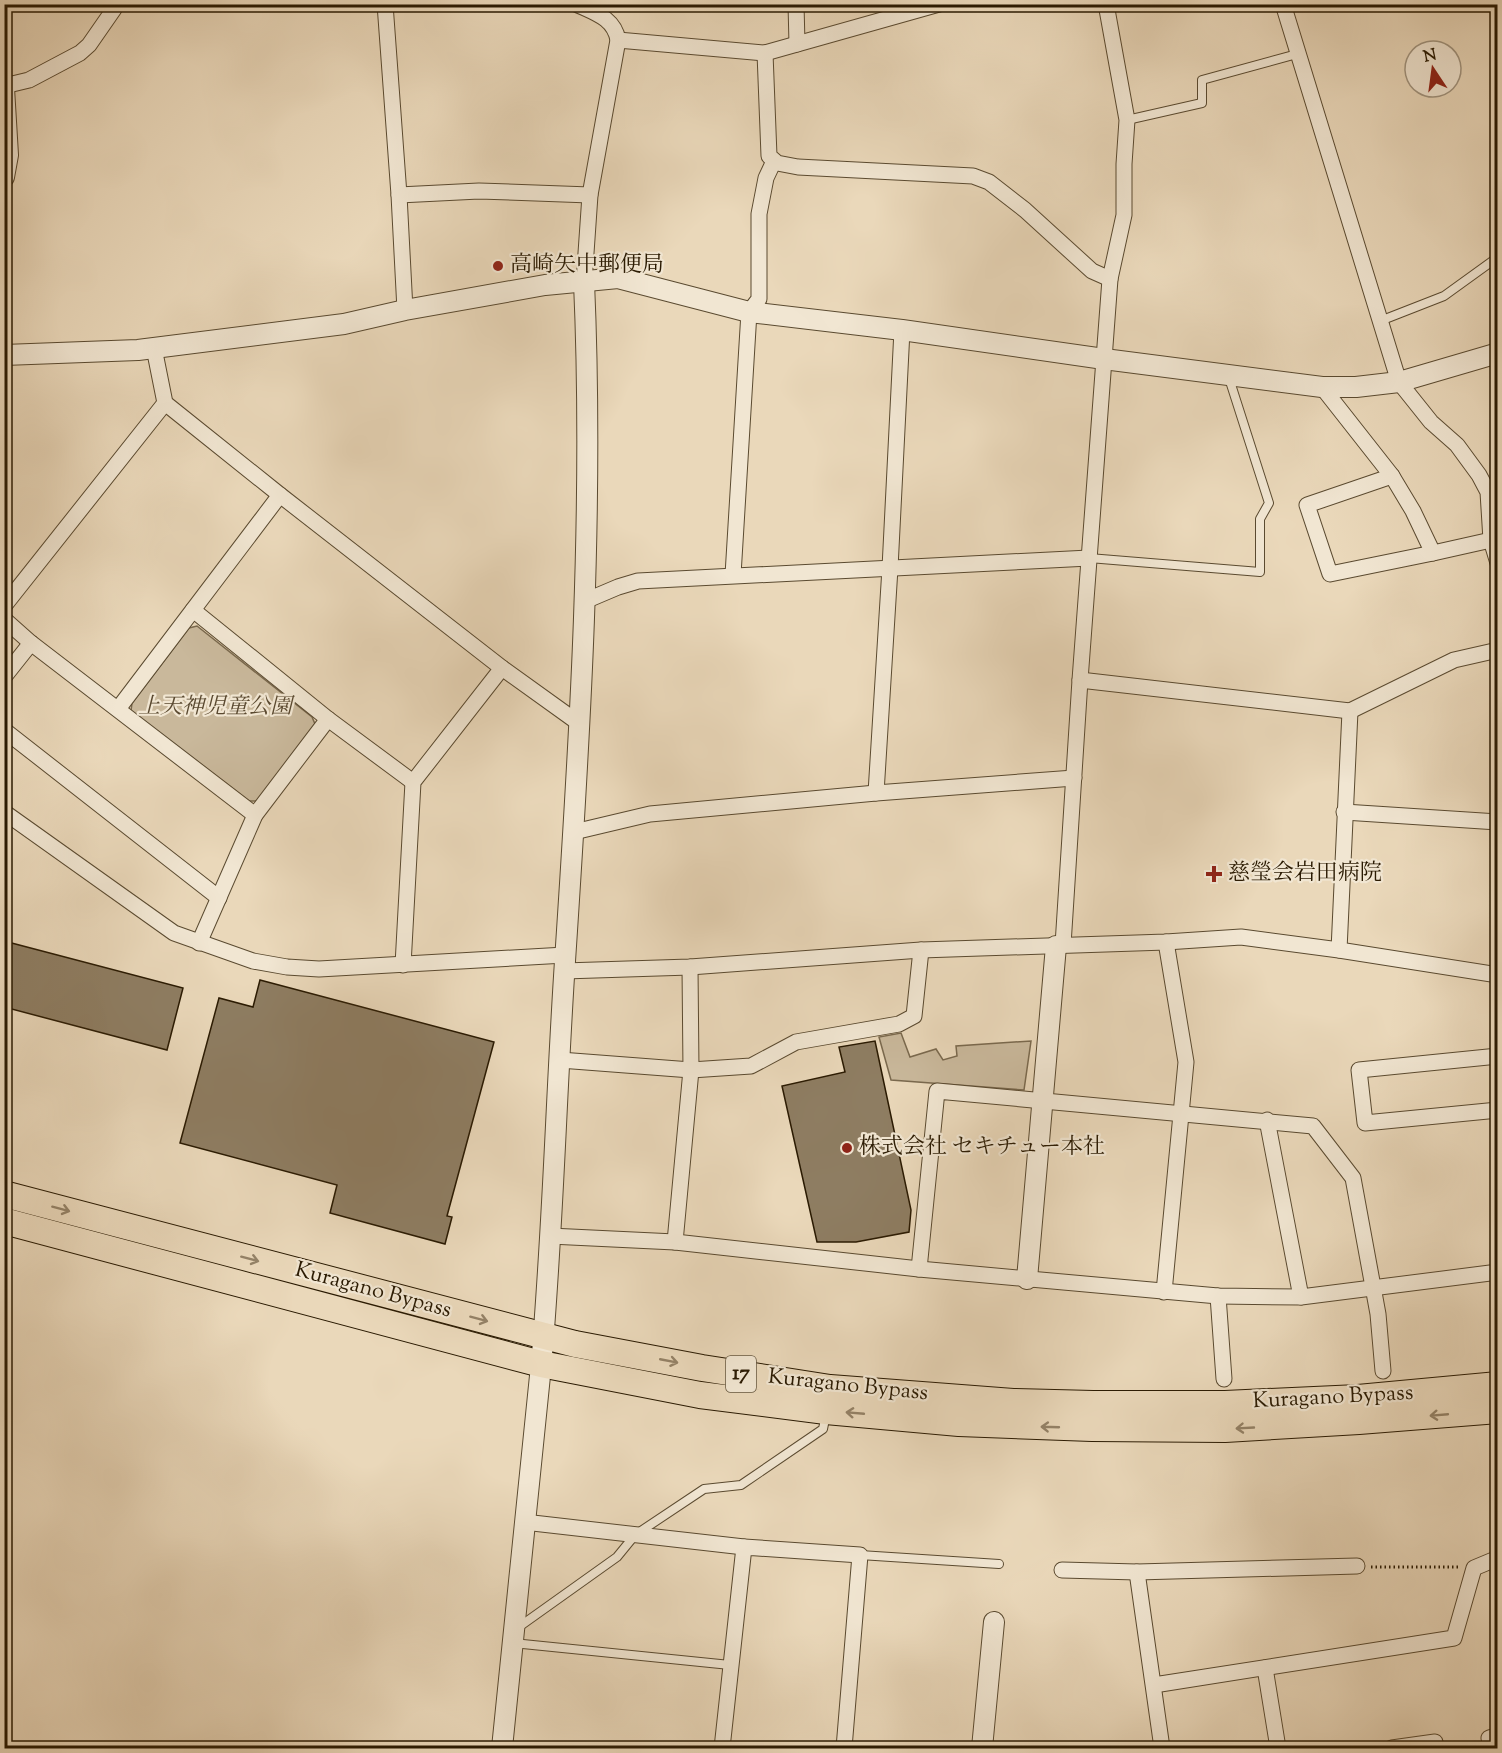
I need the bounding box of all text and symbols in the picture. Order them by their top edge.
north arrow [1403,39,1463,99]
text: N [1421,44,1439,69]
place label: 高崎矢中郵便局 [510,250,664,282]
marker: 高崎矢中郵便局 [491,259,505,273]
park label: 上天神児童公園 [138,692,295,724]
place label: 慈瑩会岩田病院 [1228,858,1382,890]
marker: 慈瑩会岩田病院 [1205,865,1223,883]
place label: 株式会社 セキチュー本社 [859,1132,1105,1164]
marker: 株式会社 セキチュー本社 [840,1141,854,1155]
one-way arrow [51,1204,70,1216]
one-way arrow [240,1254,259,1265]
street label: Kuragano Bypass [291,1255,455,1327]
one-way arrow [469,1314,488,1326]
one-way arrow [659,1356,678,1367]
road number: 17 [726,1356,756,1392]
street label: Kuragano Bypass [766,1362,930,1410]
street label: Kuragano Bypass [1252,1378,1414,1418]
one-way arrow [846,1407,866,1418]
one-way arrow [1430,1410,1450,1421]
one-way arrow [1040,1421,1060,1432]
one-way arrow [1235,1423,1255,1434]

